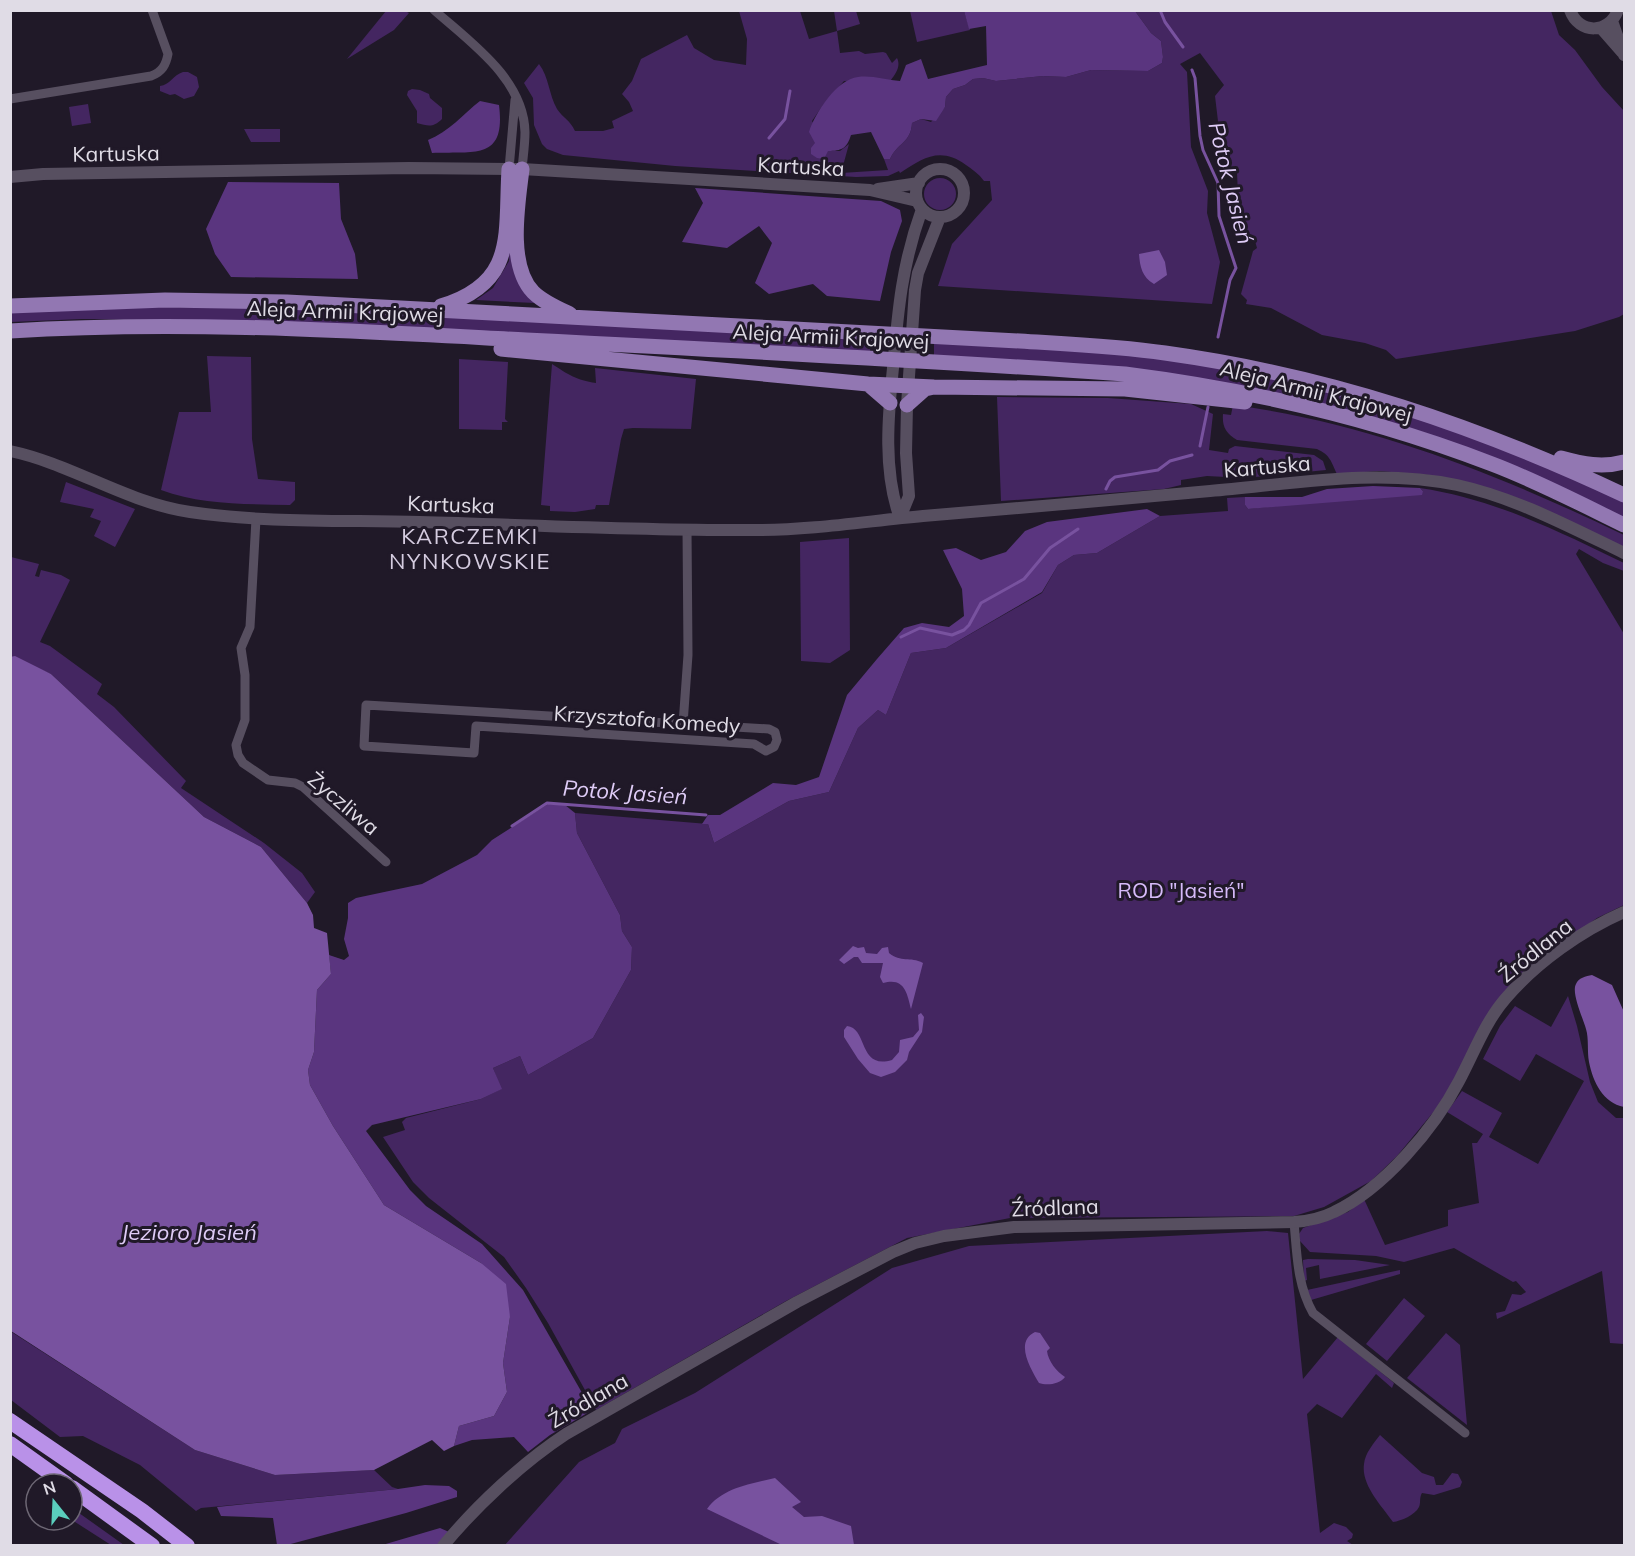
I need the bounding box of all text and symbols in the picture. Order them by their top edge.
water label: Potok Jasień [1202,119,1260,247]
street label: Kartuska [72,139,160,167]
street label: Kartuska [757,151,845,181]
street label: Aleja Armii Krajowej [246,295,444,327]
street label: Aleja Armii Krajowej [732,318,930,354]
street label: Aleja Armii Krajowej [1217,355,1415,427]
street label: Kartuska [1222,449,1312,483]
street label: Kartuska [407,489,495,519]
district label: KARCZEMKI NYNKOWSKIE [389,522,551,575]
street label: Krzysztofa Komedy [553,700,741,738]
street label: Życzliwa [303,766,385,840]
water label: Potok Jasień [562,774,688,810]
park label: ROD "Jasień" [1118,877,1244,903]
street label: Źródlana [1493,912,1577,988]
street label: Źródlana [1011,1192,1099,1222]
water label: Jezioro Jasień [119,1218,257,1246]
street label: Źródlana [544,1367,632,1433]
north arrow [24,1472,84,1532]
text: N [41,1476,58,1499]

